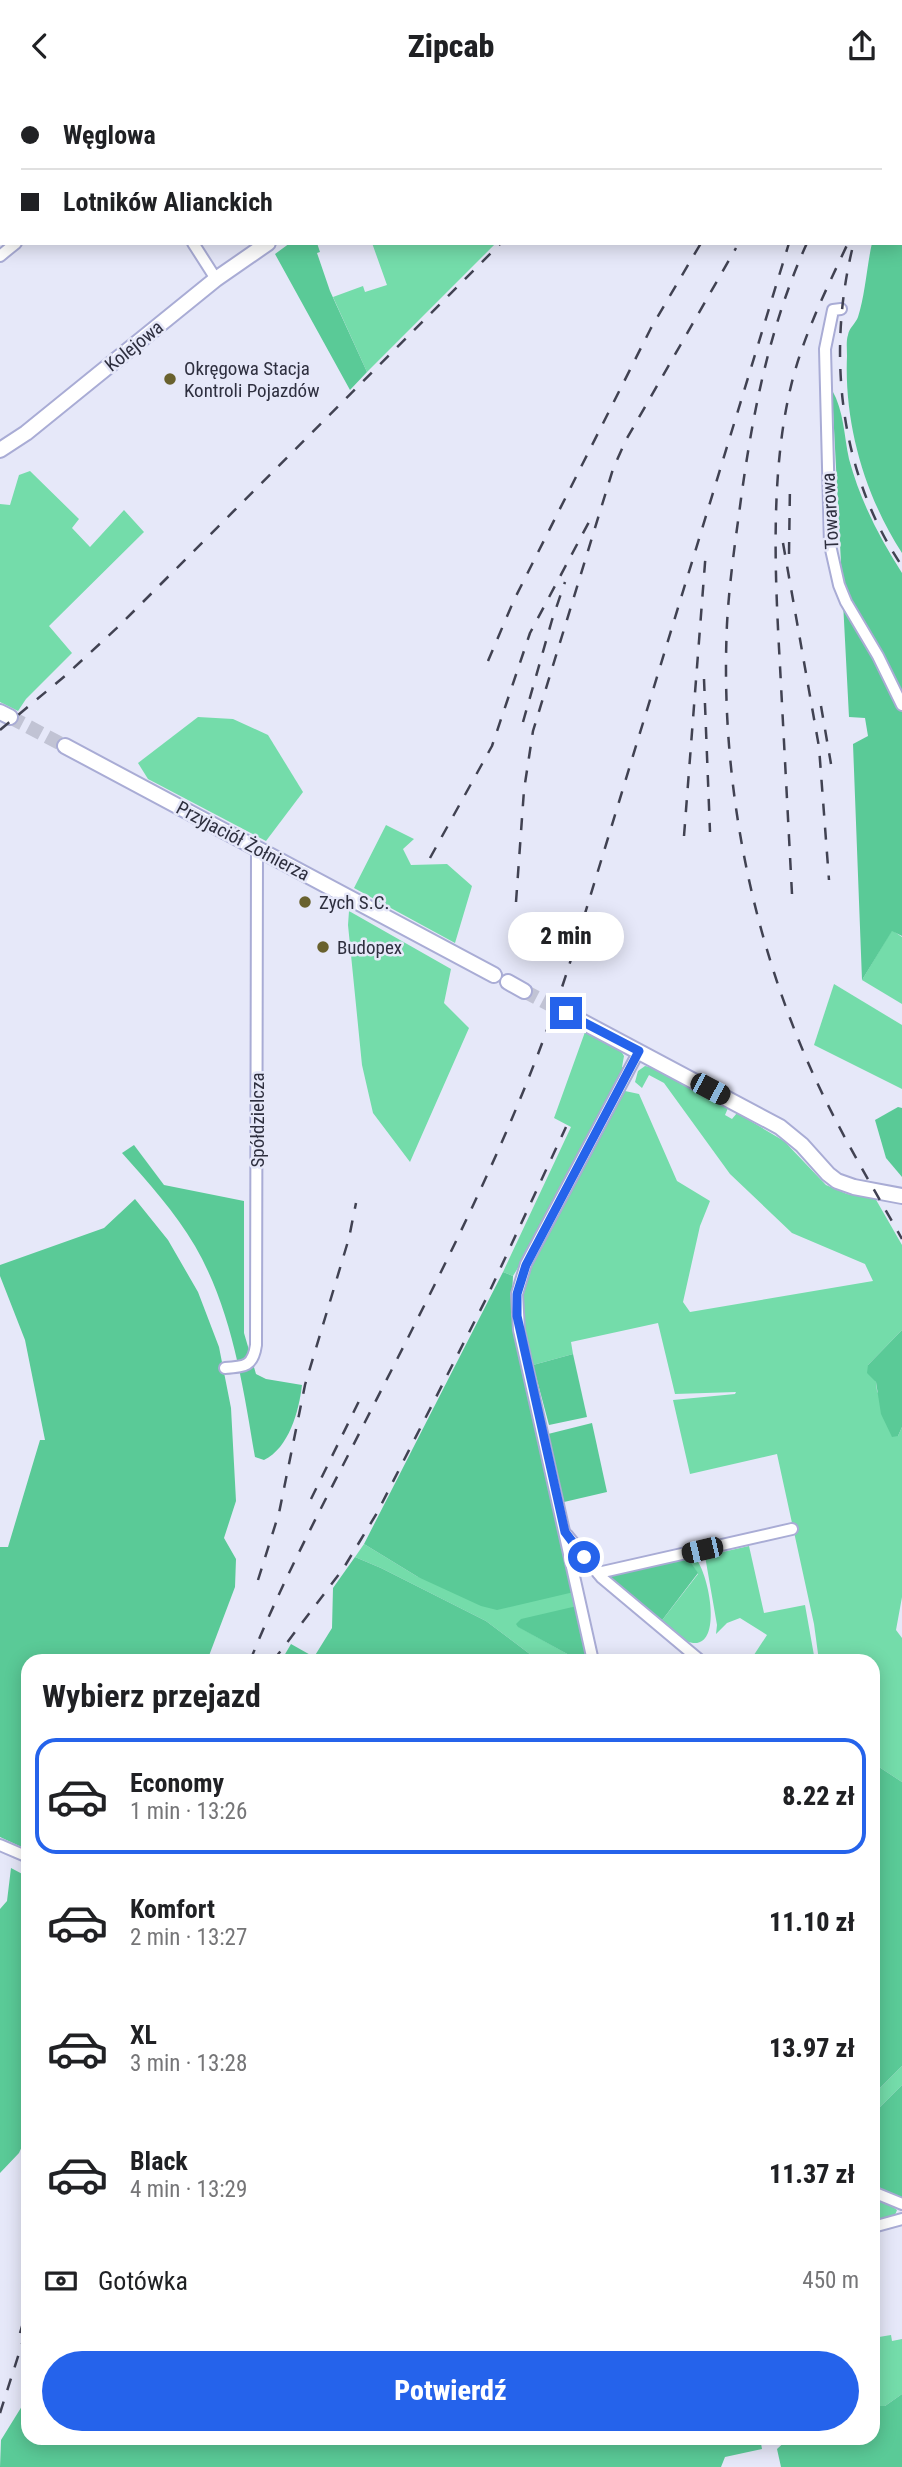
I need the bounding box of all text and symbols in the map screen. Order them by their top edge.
icon: back [21,27,59,65]
text: Zipcab [408,27,494,65]
icon: share [843,27,881,65]
text: Węglowa [63,120,156,150]
text: Lotników Alianckich [63,187,273,217]
street label: Kolejowa [100,316,168,376]
place label: Okręgowa Stacja Kontroli Pojazdów [184,357,320,402]
marker: Okręgowa Stacja Kontroli Pojazdów [162,371,178,387]
street label: Towarowa [817,472,843,550]
street label: Przyjaciół Żołnierza [172,796,314,886]
place label: Zych S.C. [319,891,389,914]
marker: Zych S.C. [297,894,313,910]
callout: 2 min [508,911,624,961]
text: 2 min [540,923,592,950]
place label: Budopex [337,936,402,959]
marker: Budopex [315,939,331,955]
route end [550,997,582,1029]
car [687,1070,734,1108]
street label: Spółdzielcza [246,1072,269,1168]
car [680,1535,725,1565]
route start [568,1541,600,1573]
text: Wybierz przejazd [42,1677,261,1715]
icon: car [46,1765,109,1828]
text: Economy [130,1768,224,1798]
text: 8.22 zł [782,1781,855,1811]
text: 1 min · 13:26 [130,1798,247,1825]
icon: car [46,1891,109,1954]
text: Komfort [130,1894,215,1924]
text: 11.10 zł [769,1907,855,1937]
text: 2 min · 13:27 [130,1924,247,1951]
icon: car [46,2017,109,2080]
text: XL [130,2020,157,2050]
text: 13.97 zł [769,2033,855,2063]
text: 3 min · 13:28 [130,2050,247,2077]
icon: car [46,2143,109,2206]
text: Black [130,2146,188,2176]
text: 11.37 zł [769,2159,855,2189]
text: 4 min · 13:29 [130,2176,247,2203]
icon: cash [42,2262,80,2300]
text: Gotówka [98,2266,188,2296]
text: 450 m [802,2267,859,2294]
button: Potwierdź [42,2351,859,2431]

